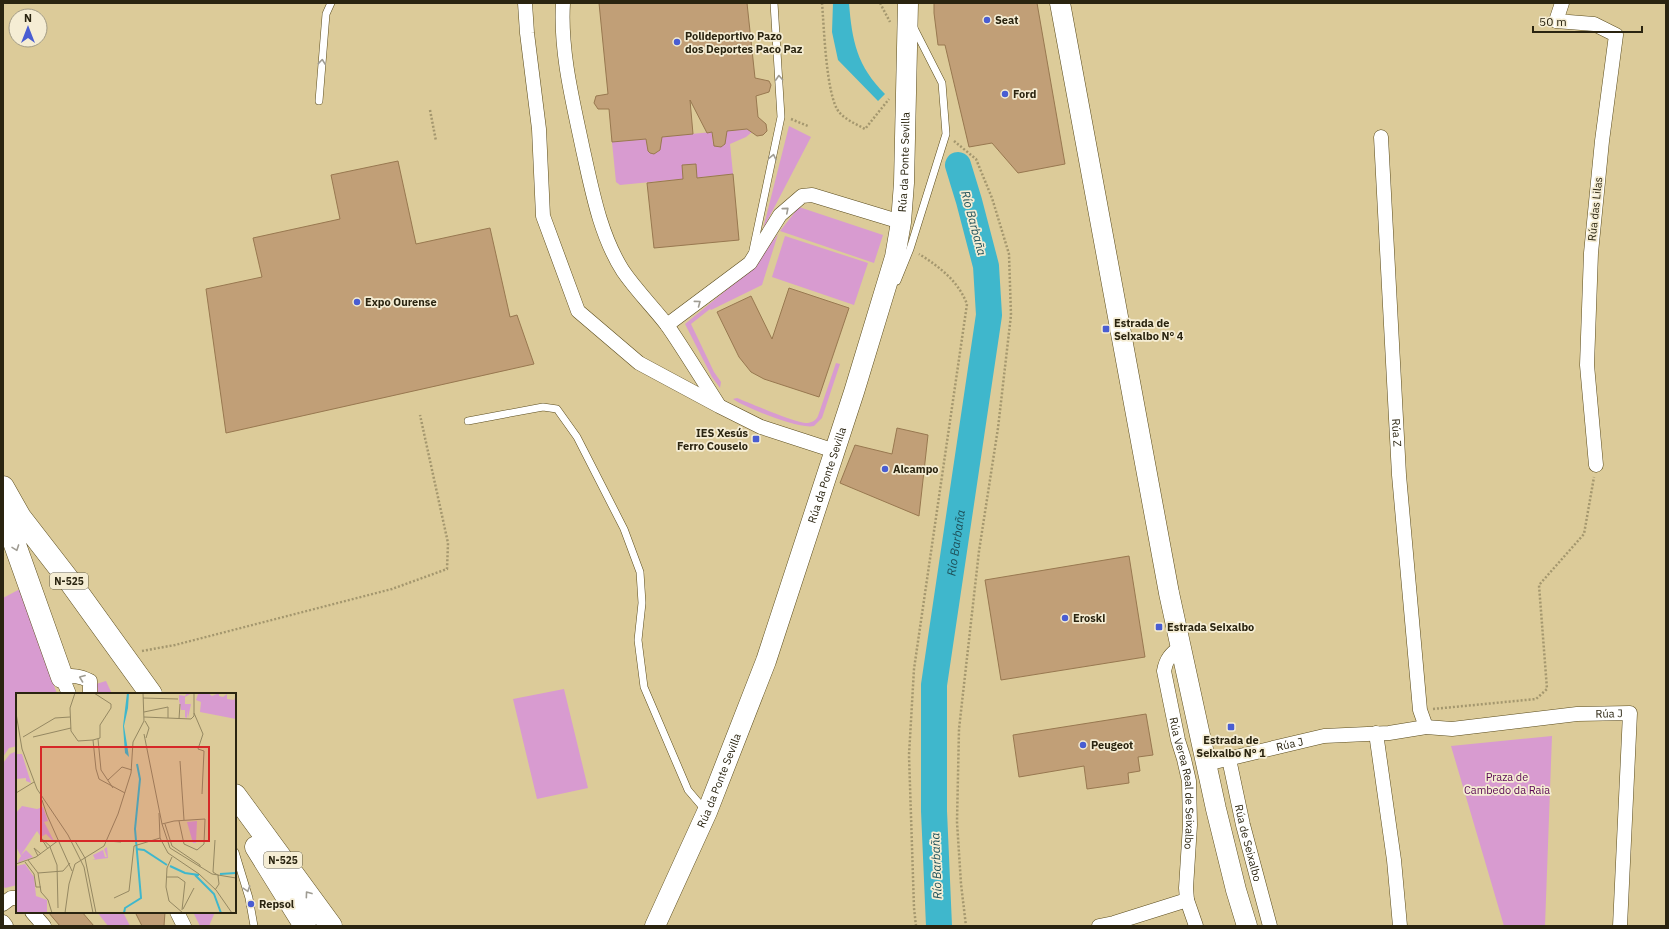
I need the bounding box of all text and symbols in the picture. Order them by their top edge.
north arrow [8,8,48,48]
scale bar [1533,8,1642,34]
text: N [24,11,32,25]
place label: Seat [995,13,1018,27]
text: 50 m [1539,14,1567,29]
marker: Seat [982,15,992,25]
place label: Polideportivo Pazo dos Deportes Paco Paz [685,29,803,56]
marker: Polideportivo Pazo dos Deportes Paco Paz [672,37,682,47]
one-way arrow [317,59,326,65]
one-way arrow [775,75,784,81]
place label: Ford [1013,87,1036,101]
marker: Ford [1000,89,1010,99]
street label: Rúa da Ponte Sevilla [895,112,913,213]
one-way arrow [768,154,777,160]
street label: Rúa das Lilas [1585,176,1605,242]
water label: Río Barbaña [958,189,990,257]
one-way arrow [782,207,789,214]
place label: Expo Ourense [365,295,437,309]
marker: Expo Ourense [352,297,362,307]
one-way arrow [694,300,701,307]
place label: Estrada de Seixalbo Nº 4 [1114,316,1184,343]
marker: Estrada de Seixalbo Nº 4 [1101,324,1111,334]
street label: Rúa Z [1389,418,1404,447]
street label: Rúa da Ponte Sevilla [805,425,849,525]
place label: IES Xesús Ferro Couselo [677,426,748,453]
marker: IES Xesús Ferro Couselo [751,434,761,444]
place label: Alcampo [893,462,939,476]
marker: Alcampo [880,464,890,474]
water label: Río Barbaña [943,509,967,577]
one-way arrow [12,545,20,552]
road number: N-525 [50,573,88,589]
place label: Eroski [1073,611,1105,625]
marker: Eroski [1060,613,1070,623]
place label: Estrada Seixalbo [1167,620,1254,634]
marker: Estrada Seixalbo [1154,622,1164,632]
one-way arrow [79,675,86,683]
inset map [16,693,236,913]
street label: Rúa J [1595,706,1623,721]
street label: Rúa Verea Real de Seixalbo [1167,716,1197,850]
marker: Estrada de Seixalbo Nº 1 [1226,722,1236,732]
street label: Rúa da Ponte Sevilla [694,731,744,830]
place label: Estrada de Seixalbo Nº 1 [1196,733,1266,760]
street label: Rúa J [1275,734,1305,754]
place label: Peugeot [1091,738,1133,752]
marker: Peugeot [1078,740,1088,750]
park label: Praza de Cambedo da Raia [1464,770,1550,797]
street label: Rúa de Seixalbo [1232,803,1265,883]
water label: Río Barbaña [927,832,945,900]
road number: N-525 [264,852,302,868]
one-way arrow [242,885,250,892]
one-way arrow [306,892,313,899]
place label: Repsol [259,897,295,911]
marker: Repsol [246,899,256,909]

